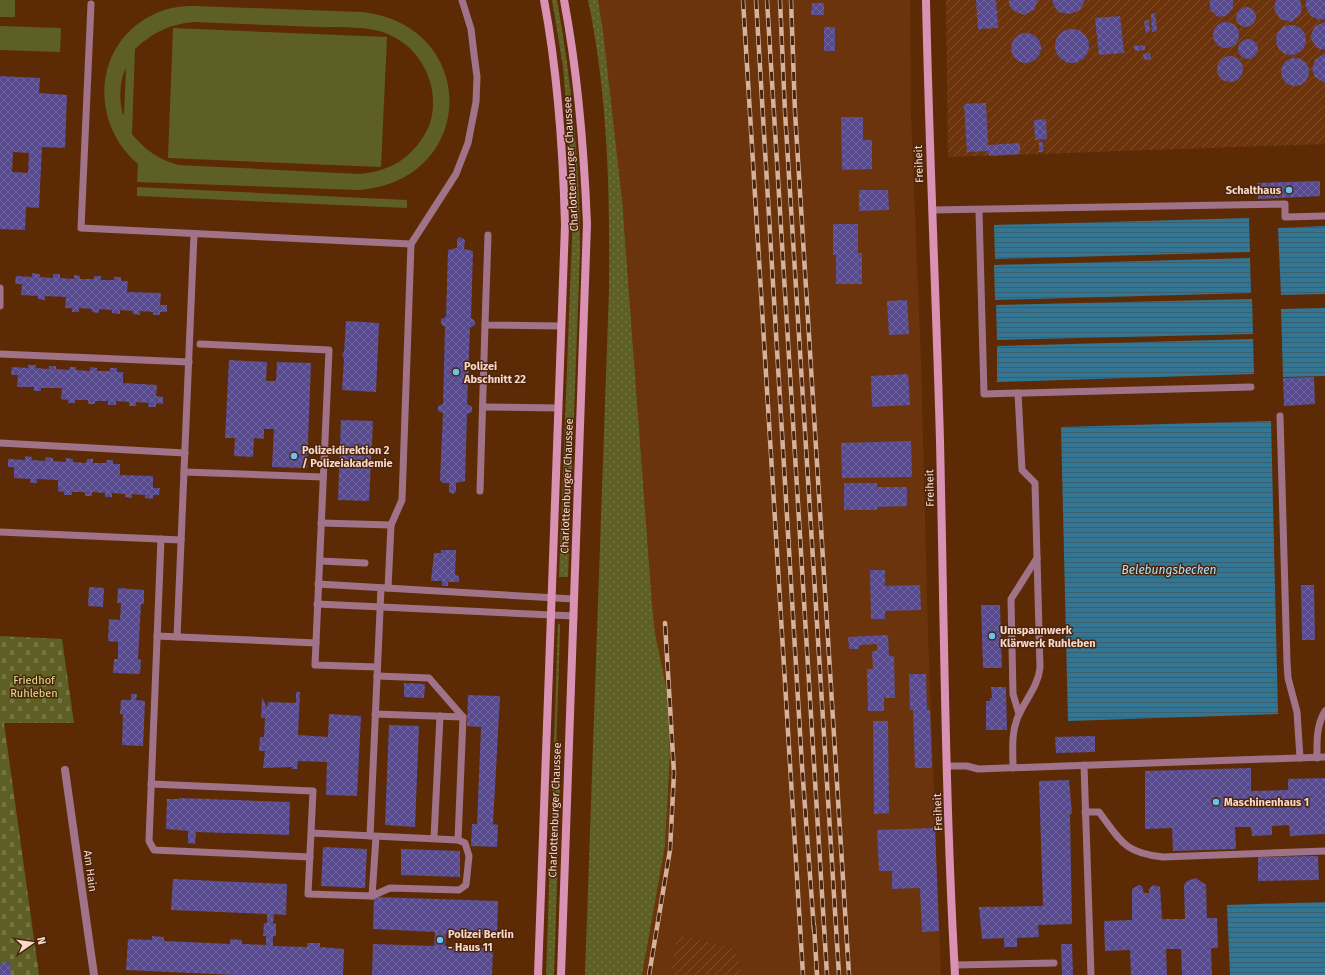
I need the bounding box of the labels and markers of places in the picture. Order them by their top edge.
place label: Schalthaus [1226,184,1282,197]
marker: Schalthaus [1284,185,1294,195]
place label: Polizei Abschnitt 22 [463,360,526,386]
marker: Polizei Abschnitt 22 [451,367,461,377]
place label: Polizeidirektion 2 / Polizeiakademie [302,444,393,470]
marker: Polizeidirektion 2 / Polizeiakademie [289,451,299,461]
place label: Umspannwerk Klärwerk Ruhleben [1000,624,1096,650]
marker: Umspannwerk Klärwerk Ruhleben [987,631,997,641]
place label: Maschinenhaus 1 [1224,796,1309,809]
marker: Maschinenhaus 1 [1211,797,1221,807]
place label: Polizei Berlin - Haus 11 [448,928,514,954]
marker: Polizei Berlin - Haus 11 [435,935,445,945]

